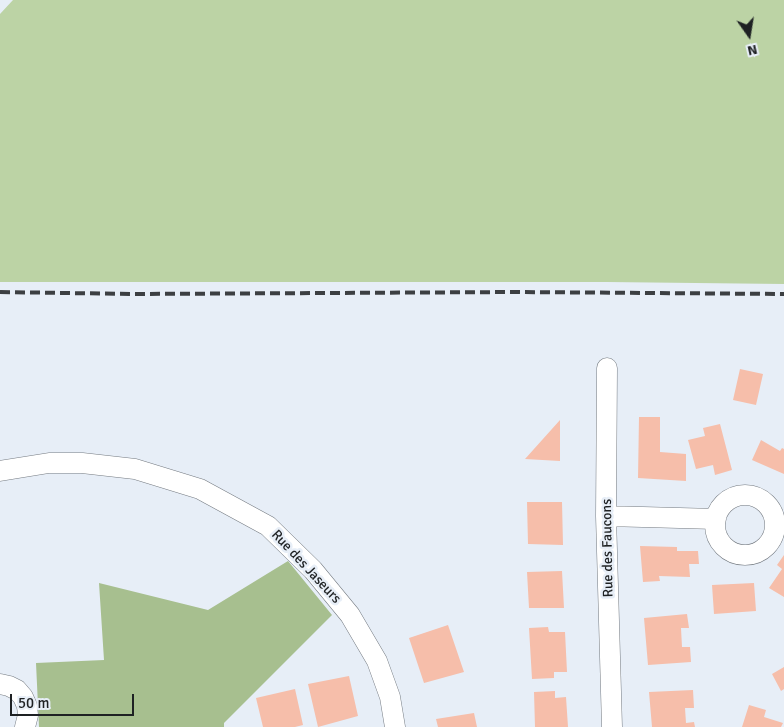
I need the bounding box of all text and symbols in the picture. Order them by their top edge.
north arrow [724,10,774,60]
text: N [746,41,759,59]
street label: Rue des Faucons [599,499,617,597]
street label: Rue des Jaseurs [268,527,344,607]
scale bar [12,684,136,716]
text: 50 m [18,694,49,712]

